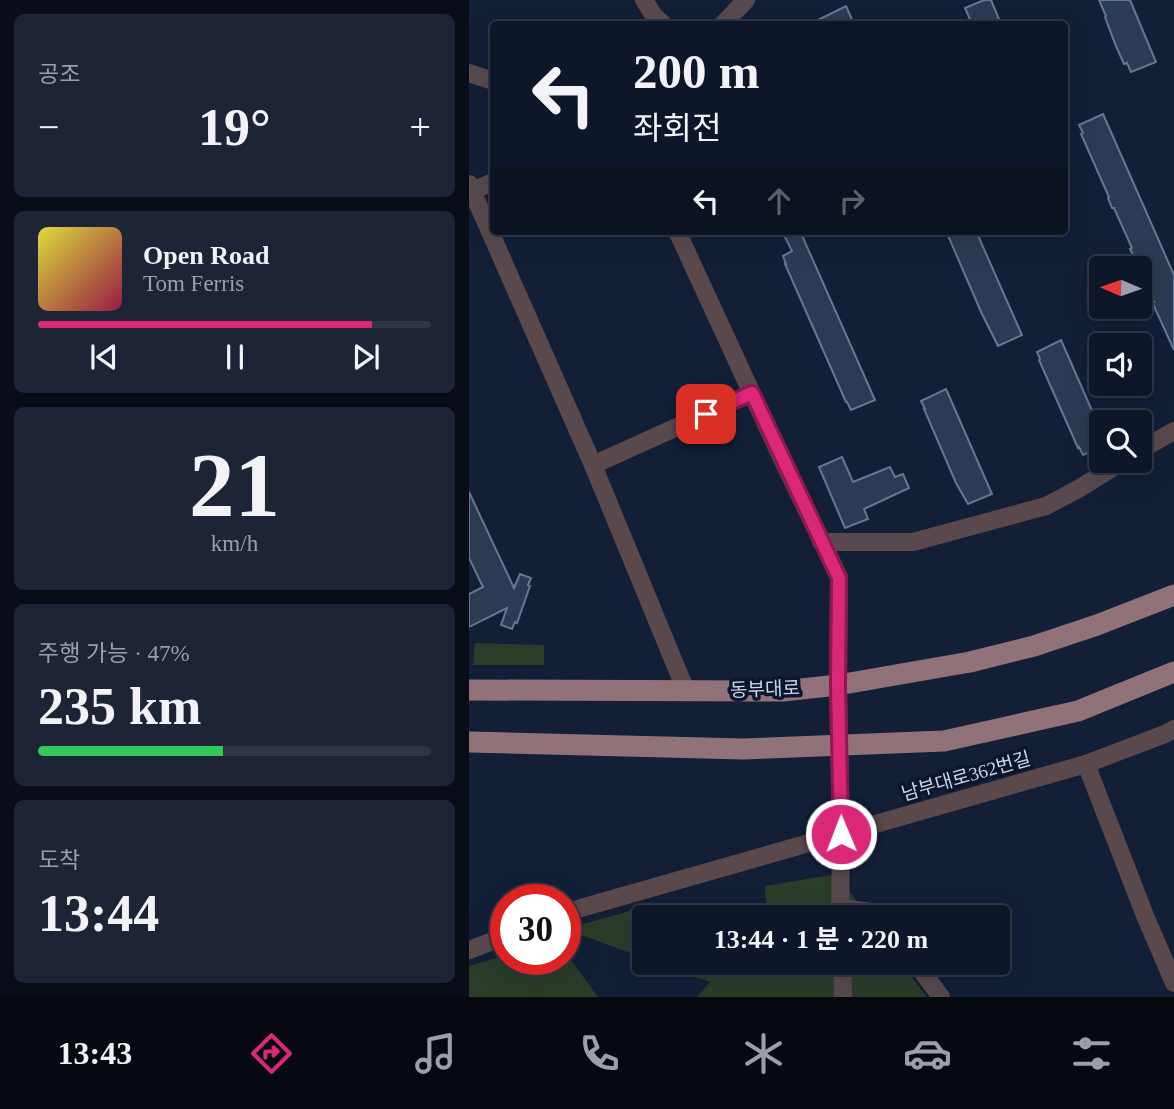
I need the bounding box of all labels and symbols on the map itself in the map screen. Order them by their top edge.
north arrow [1089,256,1151,318]
pin [676,384,736,444]
street label: 동부대로 [730,677,800,701]
street label: 남부대로362번길 [899,748,1033,804]
position arrow [804,797,878,871]
speed limit sign: 30 [490,884,581,975]

